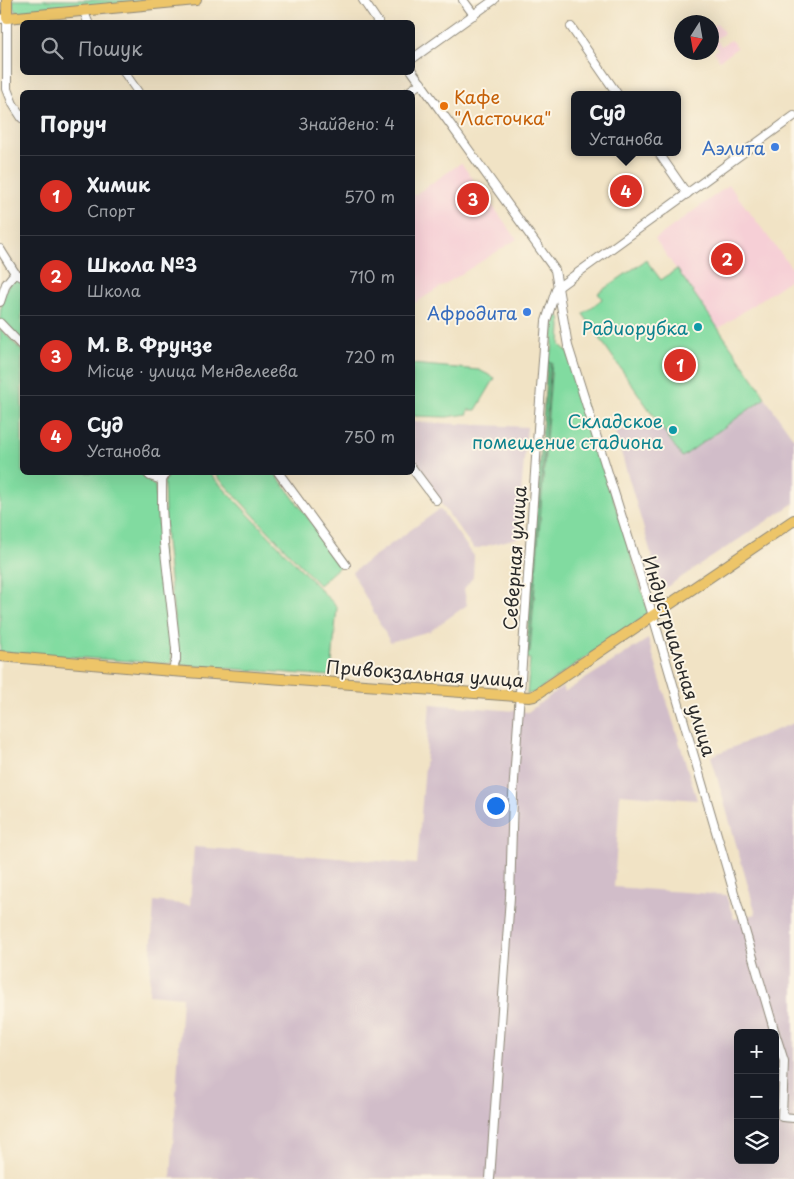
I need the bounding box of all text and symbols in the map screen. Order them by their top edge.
north arrow [674,15,719,60]
search box [20,20,415,75]
icon: search [38,34,66,62]
text: Пошук [78,34,143,62]
place label: Кафе "Ласточка" [454,83,551,131]
popup [571,91,681,156]
text: Суд [589,98,626,126]
marker: Кафе "Ласточка" [438,100,450,112]
text: Поруч [40,107,107,139]
text: Знайдено: 4 [299,111,395,135]
text: Установа [589,126,663,150]
place label: Аэлита [702,134,766,161]
marker: Аэлита [769,141,781,153]
text: Химик [87,170,150,198]
pin: 4 [610,172,642,210]
pin: 3 [457,180,489,218]
text: 1 [52,184,60,208]
text: 570 m [344,184,395,208]
text: Спорт [87,198,135,222]
pin: 2 [711,240,743,278]
text: Школа №3 [87,250,197,278]
text: 2 [50,264,62,288]
text: 710 m [349,264,395,288]
text: Школа [87,278,141,302]
place label: Афродита [427,299,518,326]
marker: Афродита [521,306,533,318]
place label: Радиорубка [582,314,689,341]
marker: Радиорубка [692,321,704,333]
text: М. В. Фрунзе [87,330,212,358]
text: 3 [51,344,61,368]
text: 720 m [345,344,395,368]
pin: 1 [664,346,696,384]
text: Місце · улица Менделеева [87,358,298,382]
place label: Складское помещение стадиона [472,407,664,455]
text: Суд [87,410,123,438]
text: 4 [51,424,61,448]
text: 750 m [344,424,395,448]
marker: Складское помещение стадиона [667,424,679,436]
text: Установа [87,438,160,462]
street label: Северная улица [495,484,533,631]
street label: Индустриальная улица [637,552,724,760]
street label: Привокзальная улица [325,653,525,693]
your location [483,793,509,819]
map controls [734,1029,779,1164]
button: + [734,1029,779,1074]
button: − [734,1074,779,1119]
button: layers [734,1119,779,1164]

